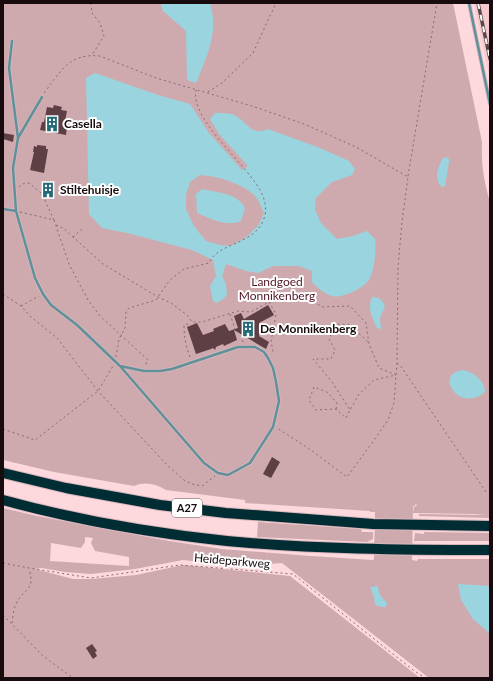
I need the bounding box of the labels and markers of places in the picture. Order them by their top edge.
building icon: Casella [43,115,61,133]
place label: Casella [64,116,102,131]
building icon: Stiltehuisje [39,181,57,199]
place label: Stiltehuisje [60,182,120,197]
building icon: De Monnikenberg [239,320,257,338]
place label: De Monnikenberg [260,321,357,336]

